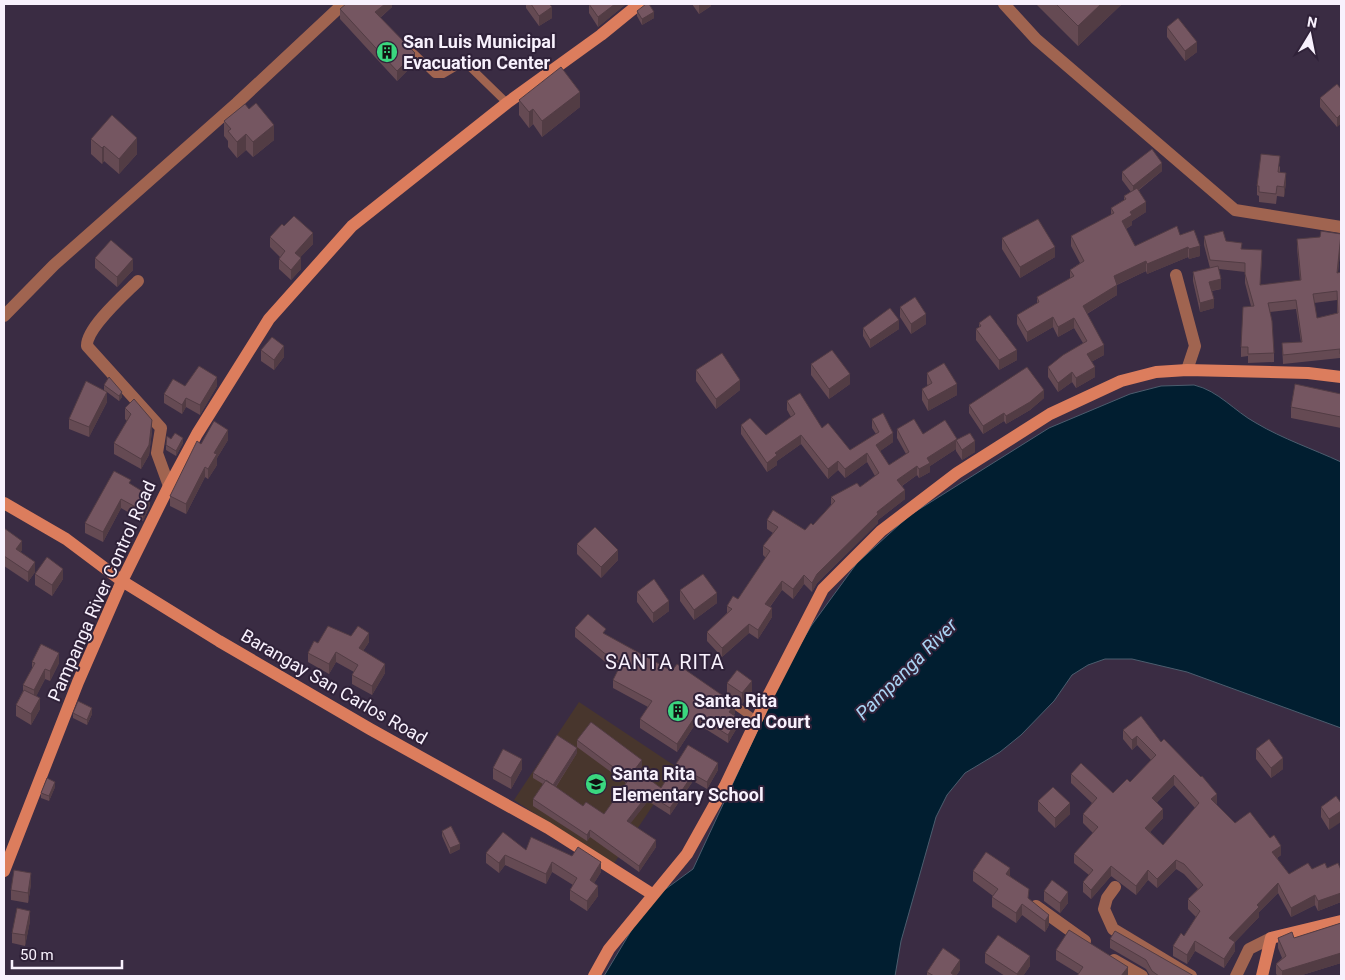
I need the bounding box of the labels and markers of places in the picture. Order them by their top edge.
place label: San Luis Municipal Evacuation Center [403,31,556,73]
building icon: San Luis Municipal Evacuation Center [375,40,399,64]
place label: Santa Rita Covered Court [694,690,810,732]
building icon: Santa Rita Covered Court [666,699,690,723]
place label: Santa Rita Elementary School [612,763,764,805]
school or university icon: Santa Rita Elementary School [584,772,608,796]

